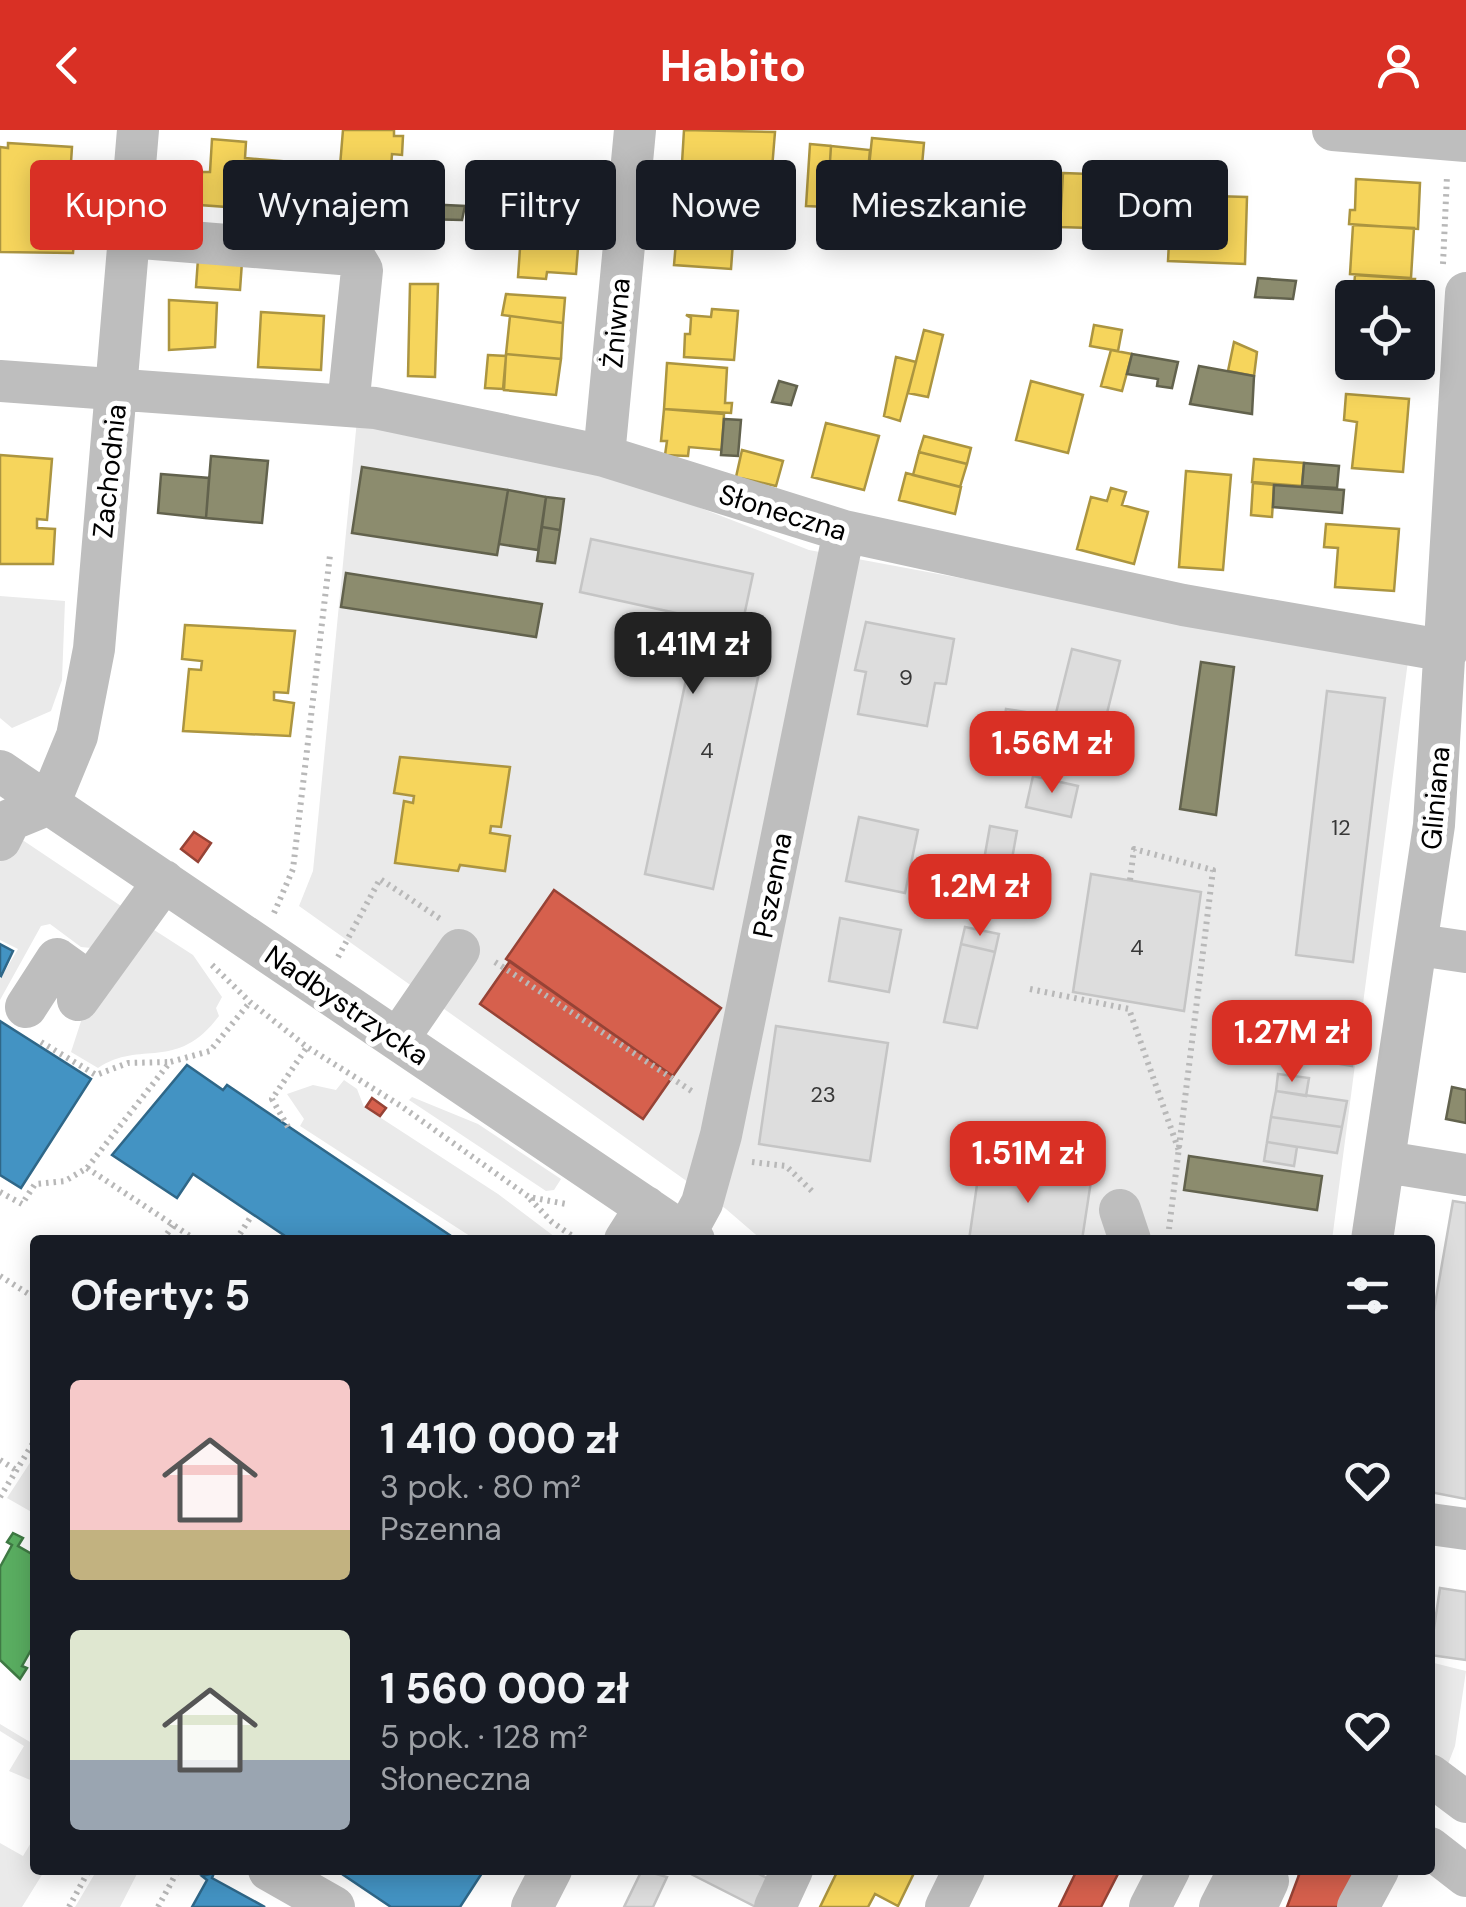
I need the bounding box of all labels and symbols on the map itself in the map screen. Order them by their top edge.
street label: Żniwna [594,276,639,370]
street label: Zachodnia [84,402,135,540]
street label: Słoneczna [714,475,851,549]
pin: 1.41M zł [590,612,796,697]
house number: 9 [899,663,913,692]
pin: 1.56M zł [949,711,1155,796]
house number: 4 [700,736,714,765]
street label: Gliniana [1413,745,1458,851]
house number: 12 [1331,813,1351,842]
street label: Pszenna [744,829,801,941]
pin: 1.2M zł [888,854,1072,939]
house number: 4 [1130,933,1144,962]
street label: Nadbystrzycka [257,937,436,1074]
pin: 1.27M zł [1189,1000,1395,1085]
house number: 23 [810,1080,836,1109]
pin: 1.51M zł [925,1121,1131,1206]

